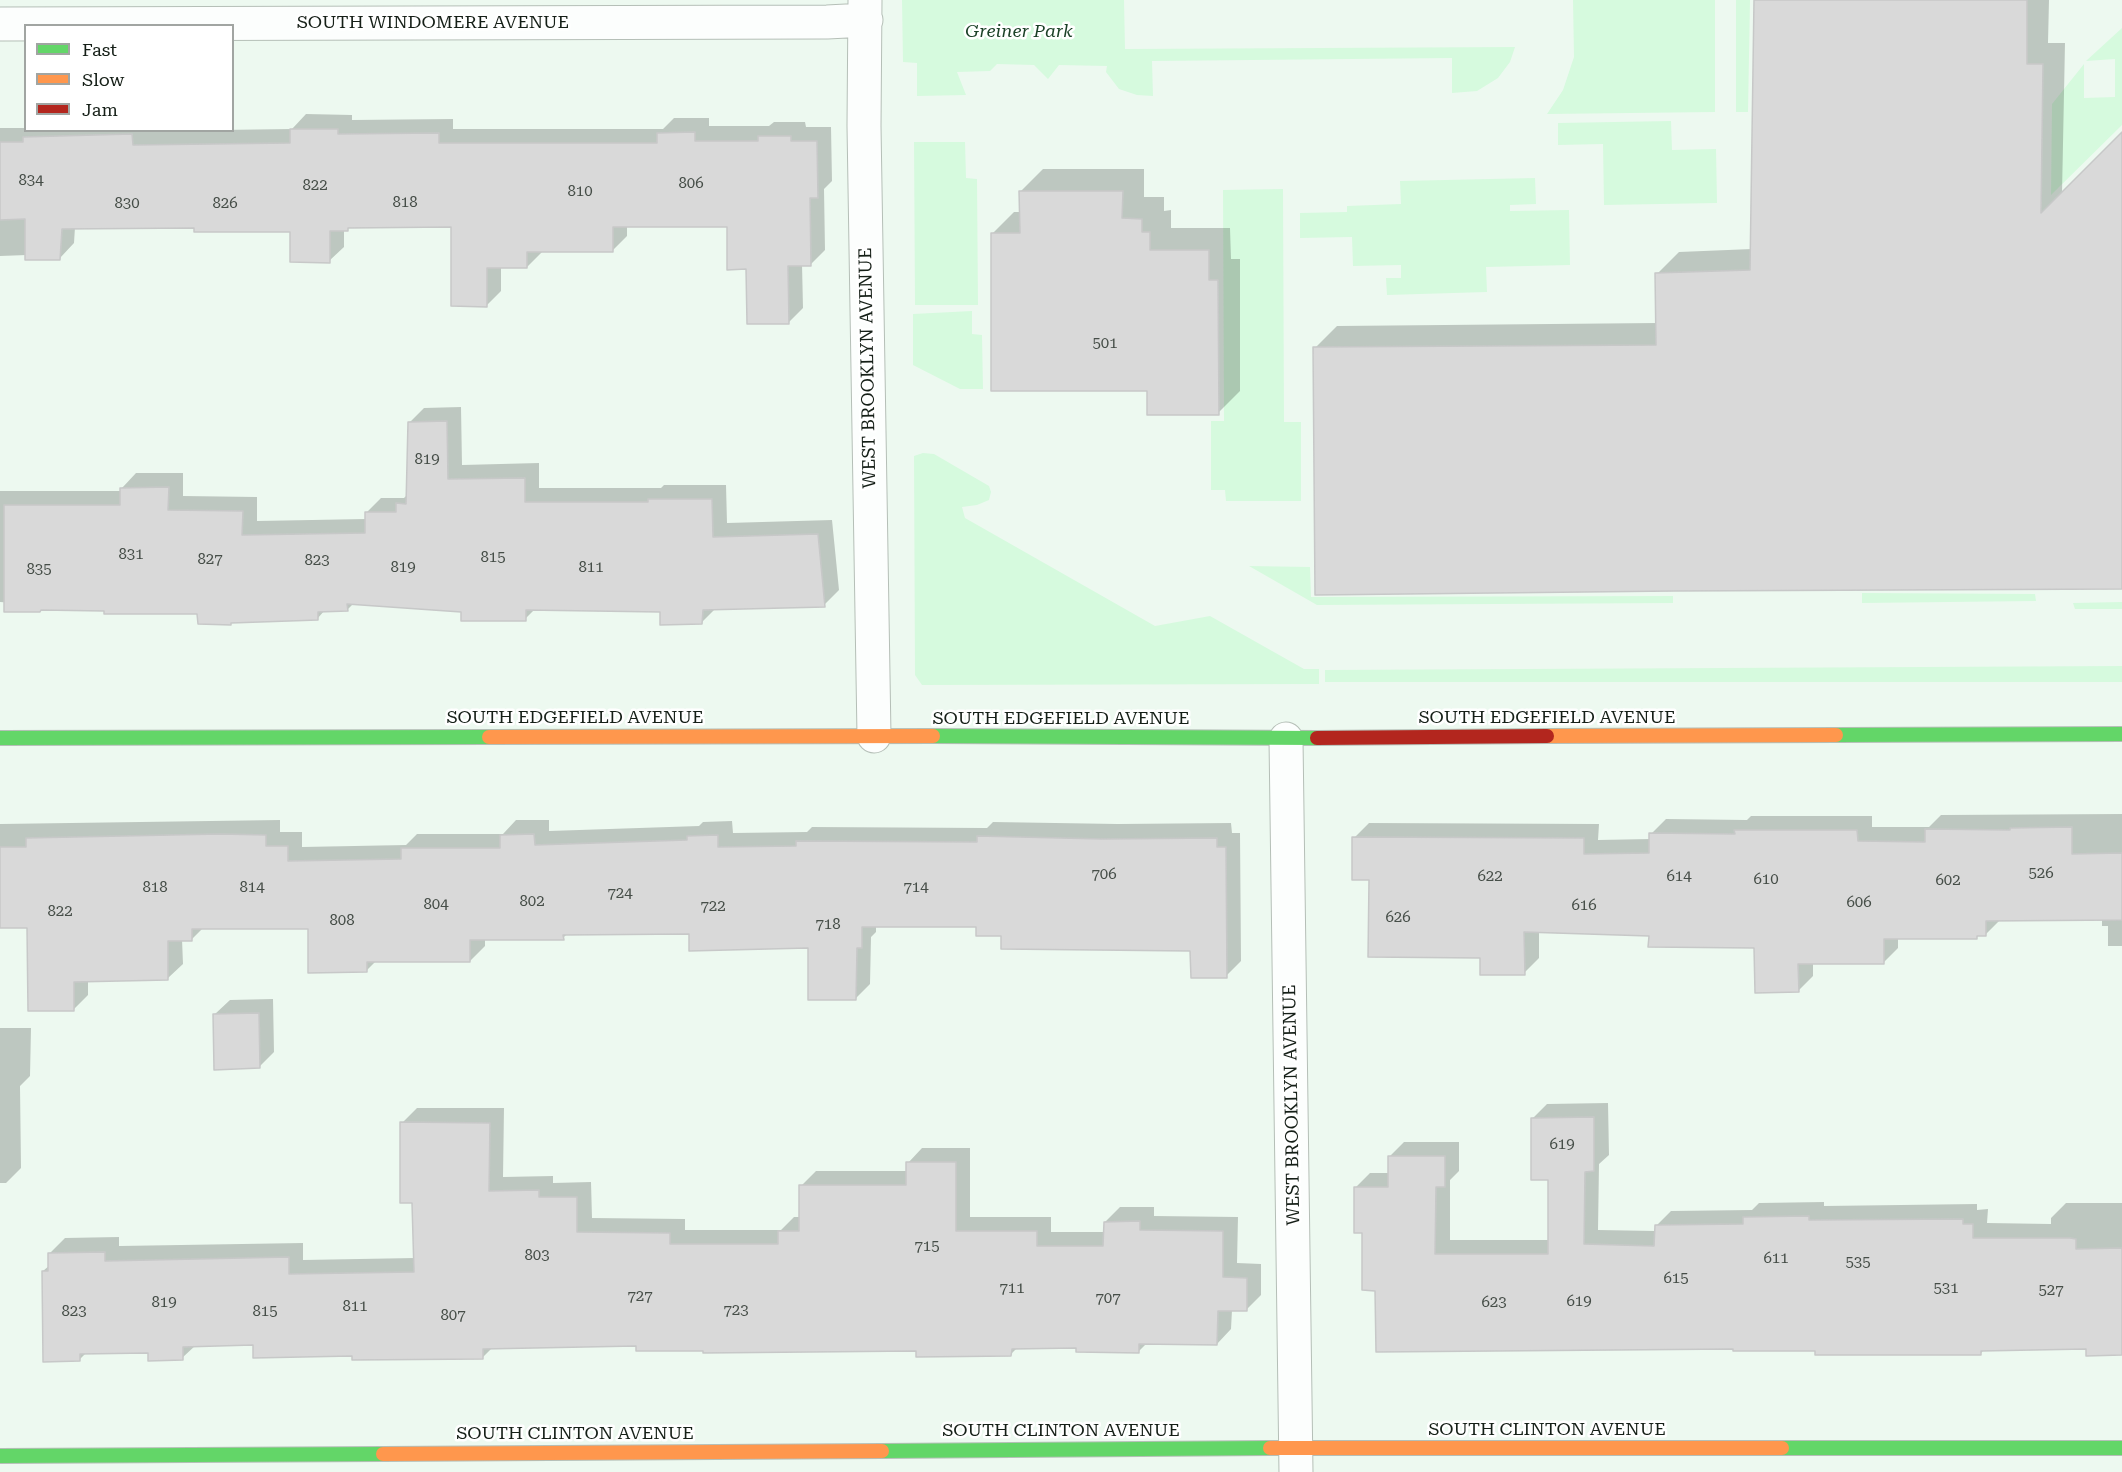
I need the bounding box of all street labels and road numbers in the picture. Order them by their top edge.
street label: SOUTH WINDOMERE AVENUE [297,12,569,34]
street label: WEST BROOKLYN AVENUE [855,247,881,489]
street label: SOUTH EDGEFIELD AVENUE [446,707,704,729]
street label: SOUTH EDGEFIELD AVENUE [1418,707,1676,729]
street label: SOUTH EDGEFIELD AVENUE [932,708,1190,730]
street label: WEST BROOKLYN AVENUE [1279,984,1305,1226]
street label: SOUTH CLINTON AVENUE [1428,1419,1666,1441]
street label: SOUTH CLINTON AVENUE [942,1420,1180,1442]
street label: SOUTH CLINTON AVENUE [456,1423,694,1445]

